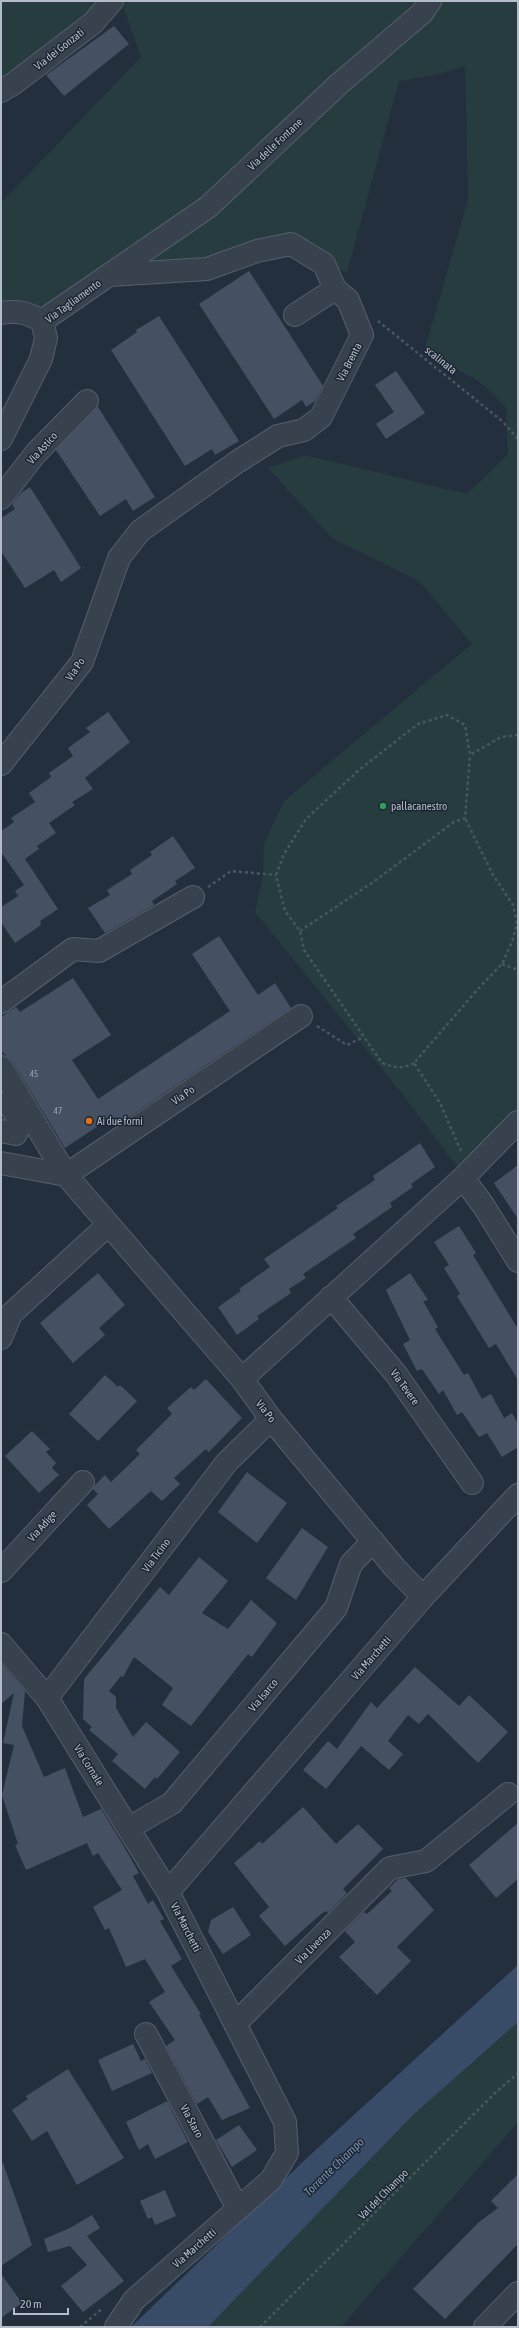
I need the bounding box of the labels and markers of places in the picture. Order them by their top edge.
place label: pallacanestro [391,800,447,812]
marker: pallacanestro [378,801,388,811]
place label: Ai due forni [97,1115,143,1127]
marker: Ai due forni [84,1116,94,1126]

